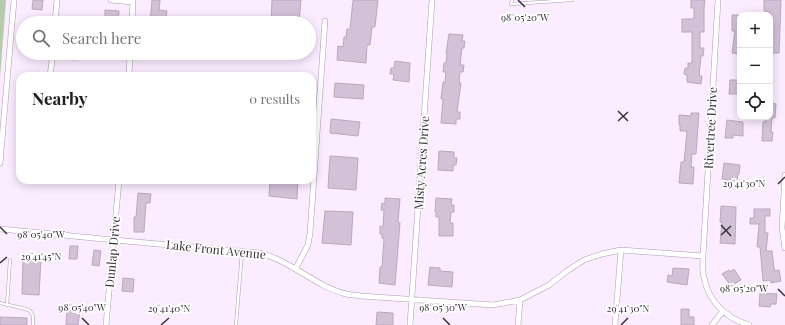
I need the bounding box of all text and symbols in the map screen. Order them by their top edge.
text: 98°05'20"W [501,10,550,24]
map controls [737,12,773,120]
button: + [737,12,773,48]
search box [16,16,316,60]
icon: search [30,27,52,49]
text: Search here [62,28,141,48]
button: − [737,48,773,84]
button: locate [737,84,773,120]
street label: Rivertree Drive [700,86,720,169]
text: Nearby [32,87,87,109]
text: 0 results [249,90,300,107]
street label: Misty Acres Drive [410,115,432,210]
text: 29°41'30"N [723,176,765,190]
street label: Dunlap Drive [101,216,123,288]
text: 98°05'40"W [17,227,66,241]
street label: Lake Front Avenue [165,236,267,262]
text: 29°41'45"N [21,249,61,263]
text: 98°05'20"W [720,281,769,295]
text: 98°05'40"W [58,300,107,314]
text: 98°05'30"W [419,300,468,314]
text: 29°41'40"N [148,301,190,315]
text: 29°41'30"N [607,301,649,315]

